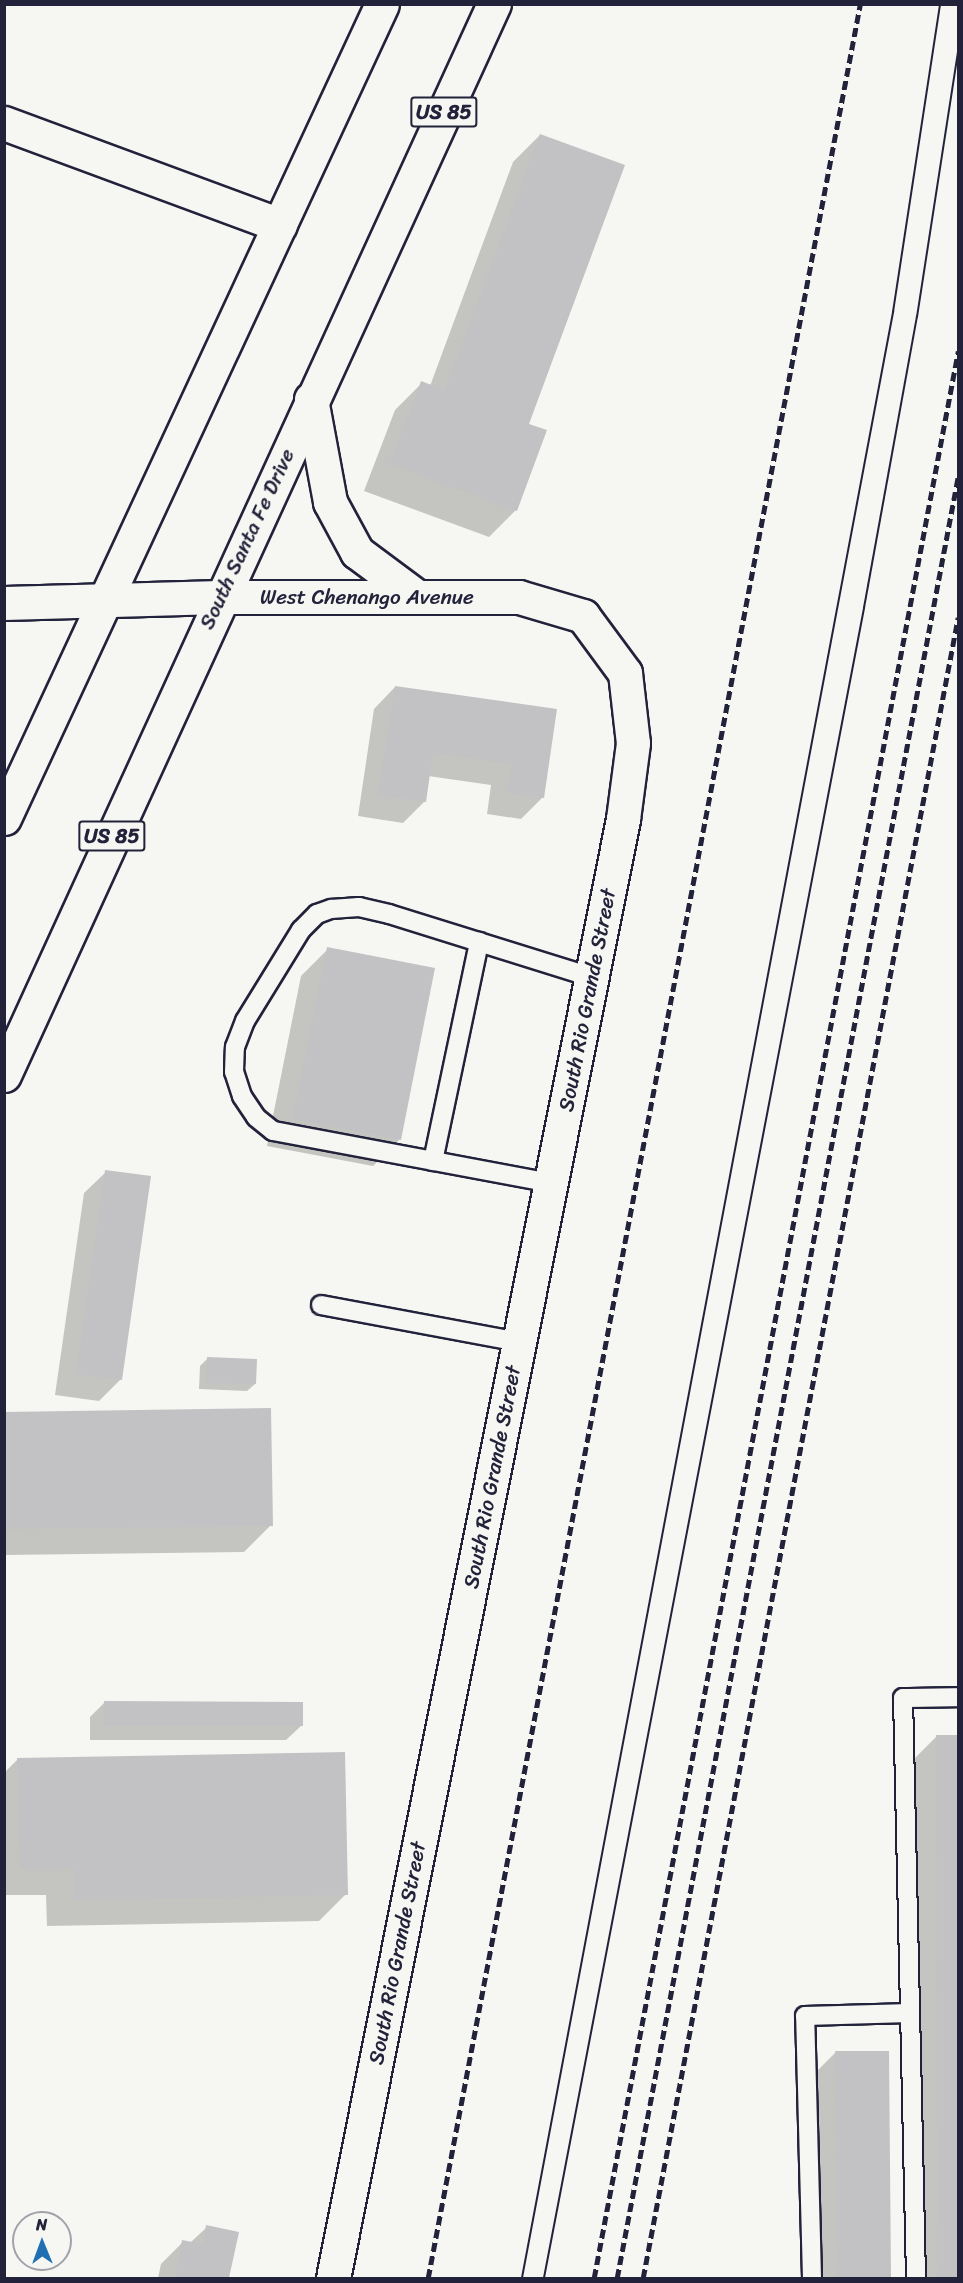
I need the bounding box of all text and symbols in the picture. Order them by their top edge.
road number: US 85 [410,95,478,129]
street label: South Santa Fe Drive [194,445,300,633]
street label: West Chenango Avenue [261,584,473,610]
road number: US 85 [78,819,146,853]
street label: South Rio Grande Street [553,886,621,1114]
street label: South Rio Grande Street [458,1363,526,1591]
street label: South Rio Grande Street [363,1839,431,2067]
text: N [36,2210,48,2239]
north arrow [12,2211,72,2271]

